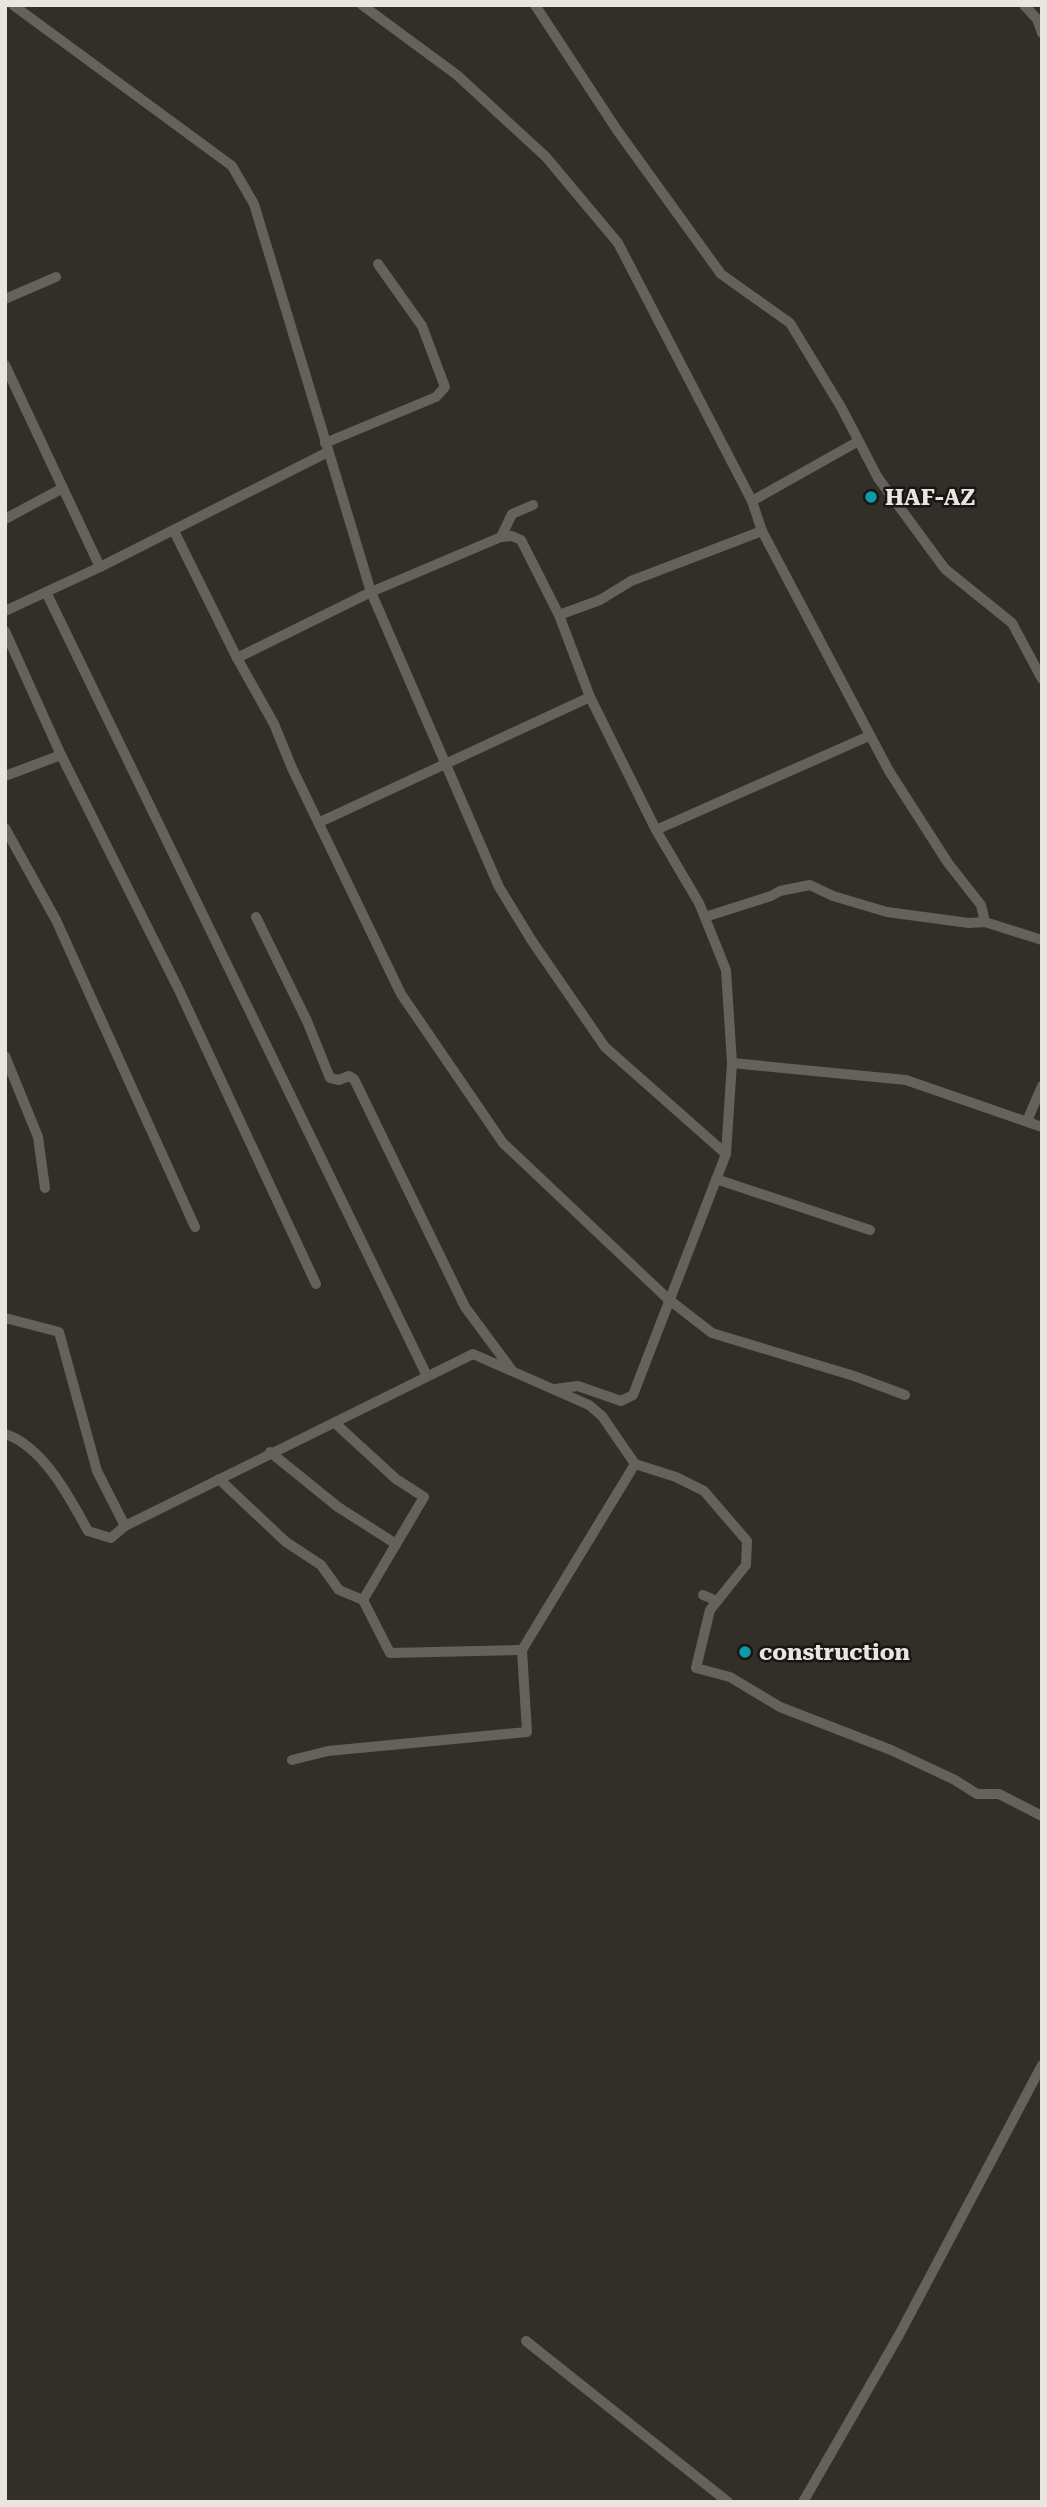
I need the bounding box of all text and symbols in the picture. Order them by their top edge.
place label: HAF-AZ [885,484,975,511]
marker: HAF-AZ [863,489,879,505]
place label: construction [759,1639,910,1666]
marker: construction [737,1644,753,1660]

